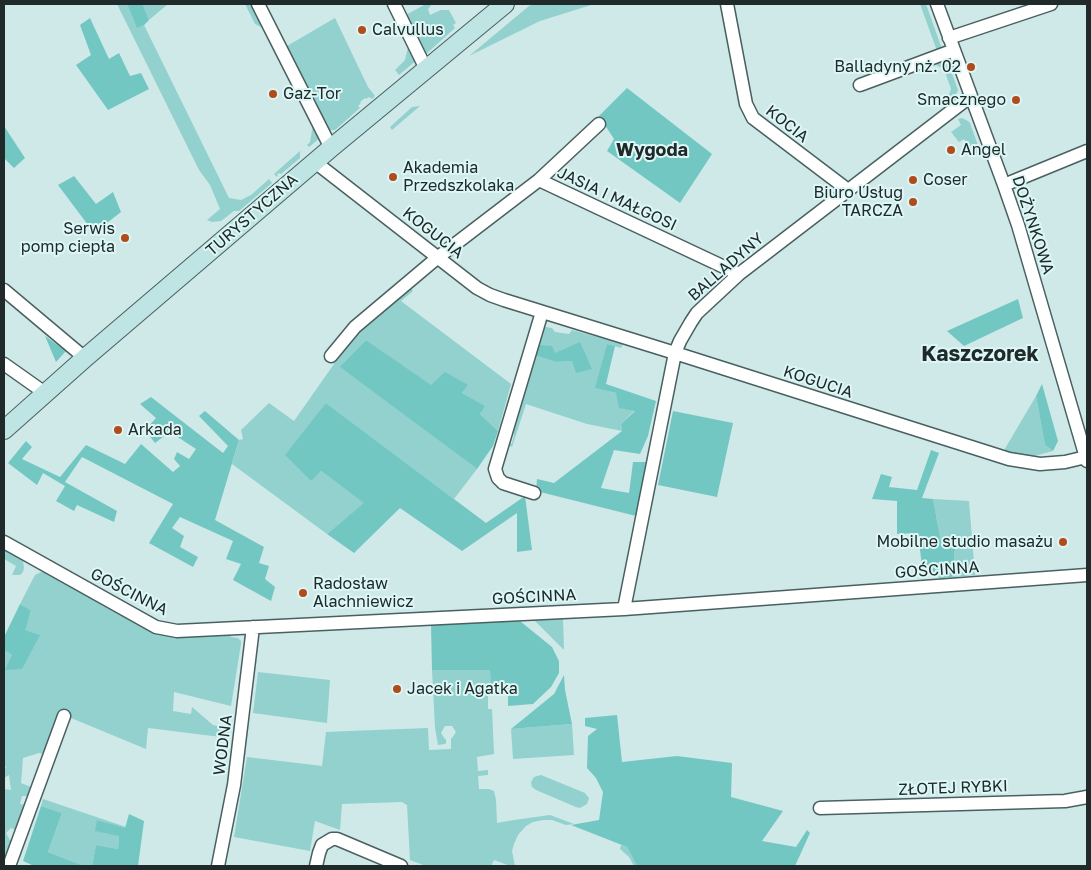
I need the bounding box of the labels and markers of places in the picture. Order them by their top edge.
place label: Calvullus [372,20,444,40]
marker: Calvullus [356,24,368,36]
place label: Balladyny nż. 02 [834,57,961,77]
marker: Balladyny nż. 02 [965,61,977,73]
place label: Gaz-Tor [283,84,341,104]
marker: Gaz-Tor [267,88,279,100]
place label: Smacznego [917,90,1006,110]
marker: Smacznego [1010,94,1022,106]
place label: Angel [961,140,1006,160]
marker: Angel [945,144,957,156]
place label: Akademia Przedszkolaka [403,158,514,196]
place label: Coser [923,170,967,190]
marker: Akademia Przedszkolaka [387,171,399,183]
marker: Coser [907,174,919,186]
place label: Biuro Usług TARCZA [814,183,903,221]
marker: Biuro Usług TARCZA [907,196,919,208]
place label: Serwis pomp ciepła [21,219,115,257]
marker: Serwis pomp ciepła [119,232,131,244]
place label: Arkada [128,420,182,440]
marker: Arkada [112,424,124,436]
place label: Mobilne studio masażu [876,532,1053,552]
marker: Mobilne studio masażu [1057,536,1069,548]
place label: Radosław Alachniewicz [313,574,413,612]
marker: Radosław Alachniewicz [297,587,309,599]
place label: Jacek i Agatka [407,679,518,699]
marker: Jacek i Agatka [391,683,403,695]

